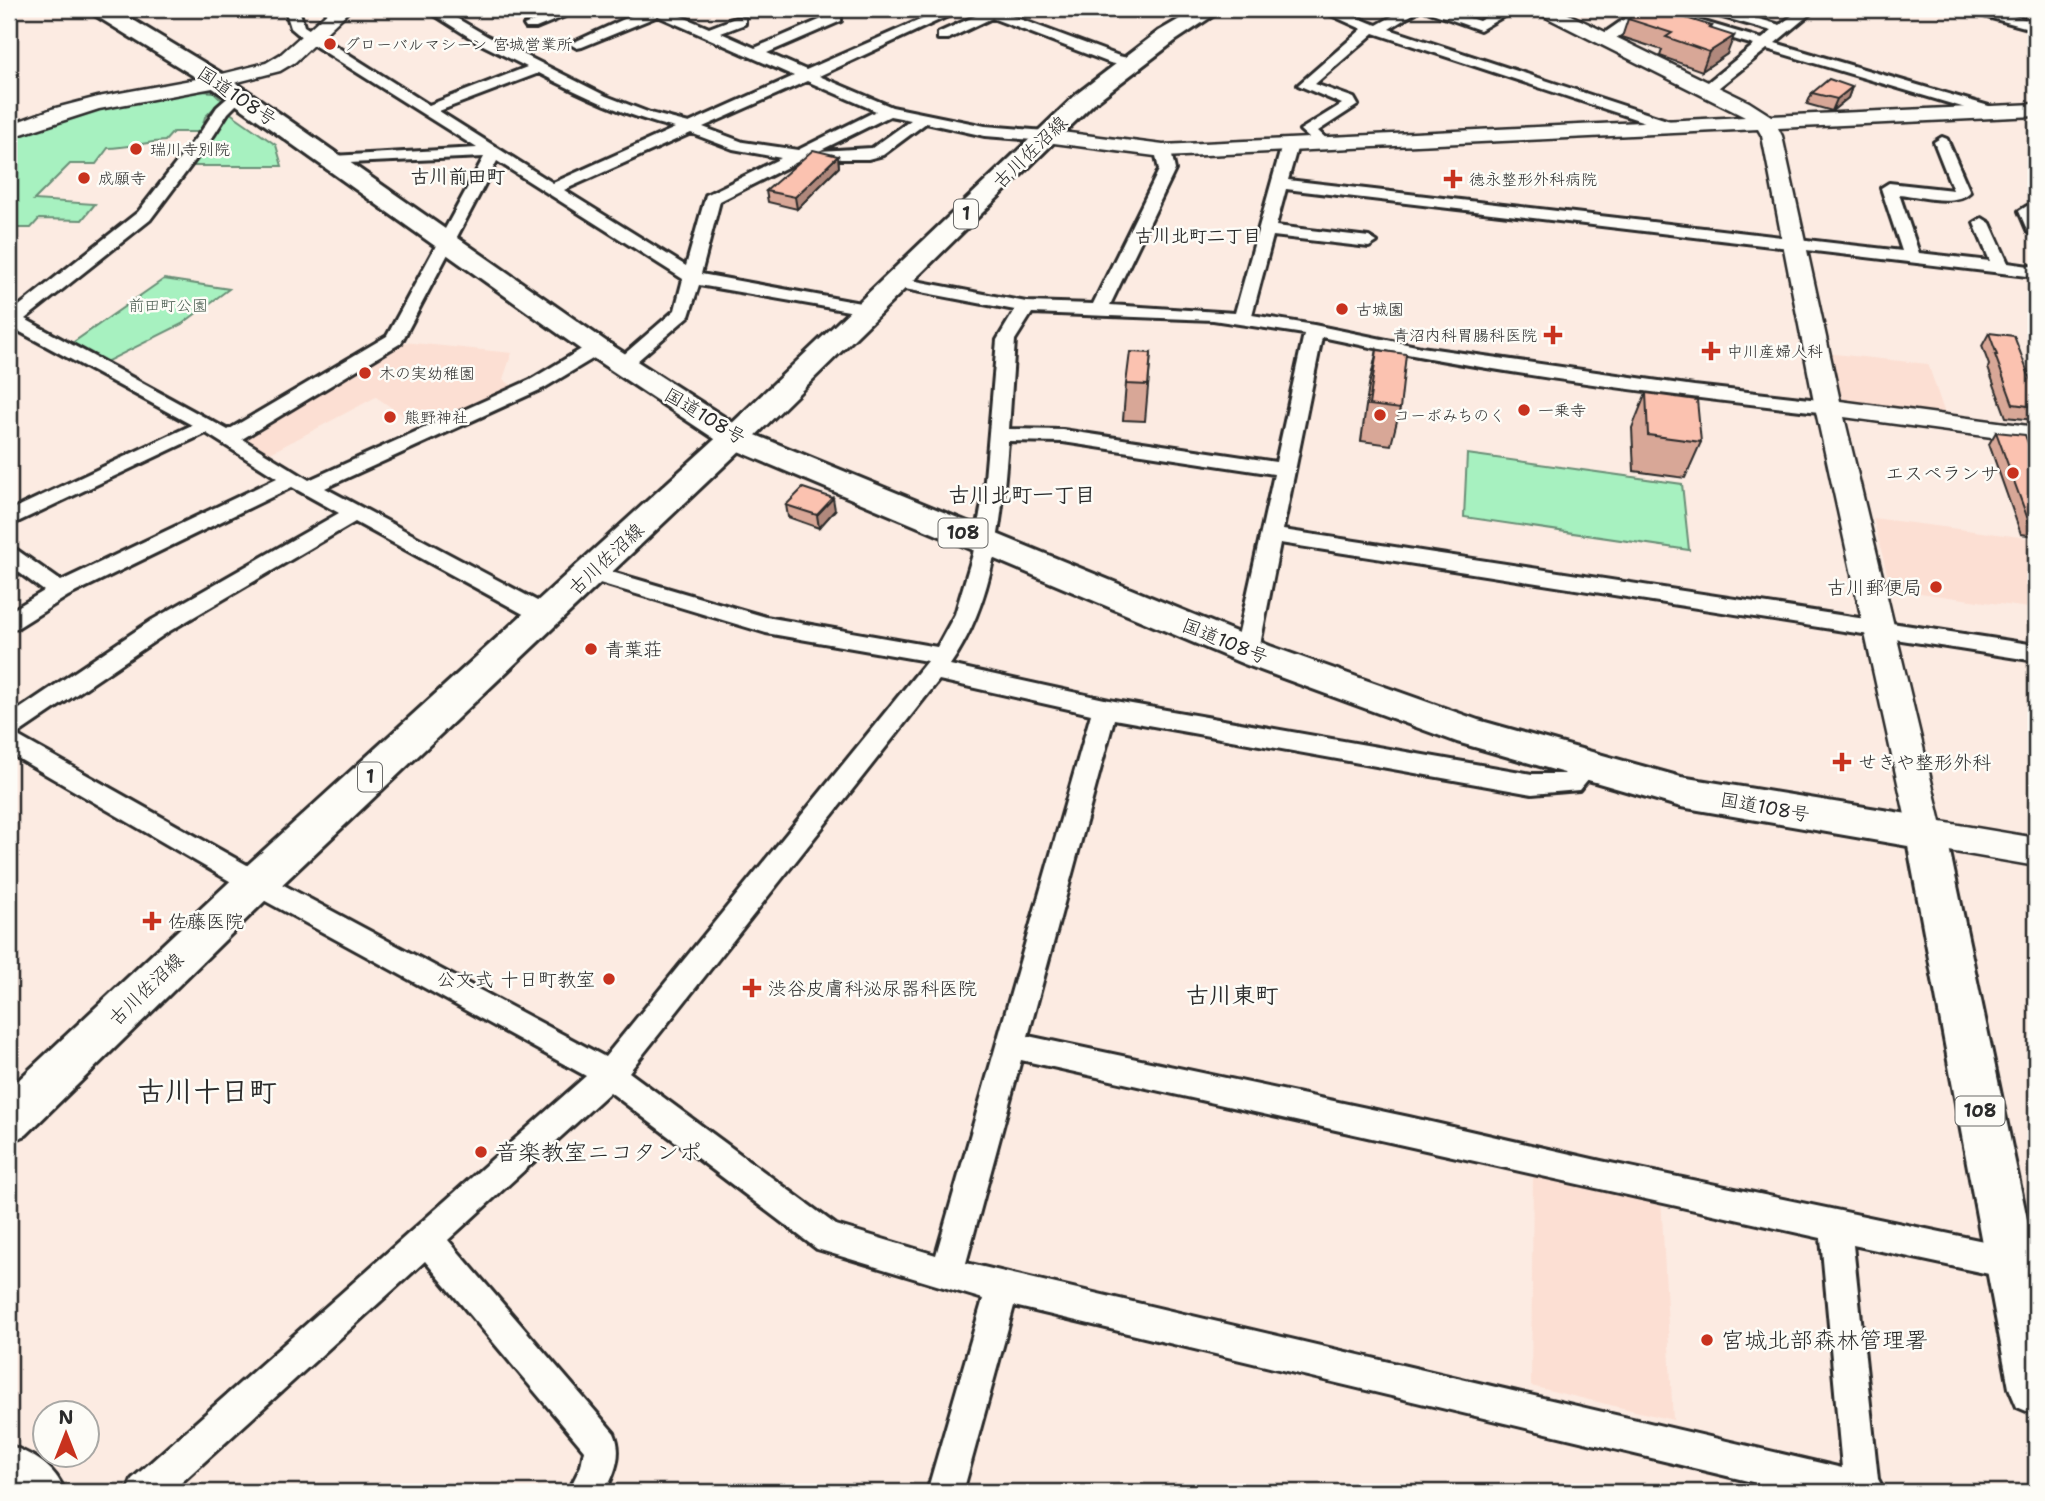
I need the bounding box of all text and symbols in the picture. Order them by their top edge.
place label: グローバルマシーン 宮城営業所 [344,34,573,55]
marker: グローバルマシーン 宮城営業所 [322,36,338,52]
street label: 国道108号 [192,60,282,132]
street label: 古川佐沼線 [987,110,1073,194]
place label: 瑞川寺別院 [150,139,230,160]
marker: 瑞川寺別院 [128,141,144,157]
district label: 古川前田町 [410,164,506,189]
place label: 成願寺 [98,168,146,189]
marker: 徳永整形外科病院 [1443,169,1463,189]
place label: 徳永整形外科病院 [1469,169,1597,190]
marker: 成願寺 [76,170,92,186]
road number: 1 [954,200,978,229]
district label: 古川北町二丁目 [1135,224,1261,248]
park label: 前田町公園 [128,295,208,316]
place label: 古城園 [1356,299,1404,320]
marker: 古城園 [1334,301,1350,317]
place label: 青沼内科胃腸科医院 [1393,325,1537,346]
marker: 青沼内科胃腸科医院 [1543,325,1563,345]
marker: 中川産婦人科 [1701,341,1721,361]
place label: 中川産婦人科 [1727,341,1823,362]
place label: 木の実幼稚園 [379,363,475,384]
marker: 木の実幼稚園 [357,365,373,381]
street label: 国道108号 [660,382,750,450]
place label: 一乗寺 [1538,400,1586,421]
marker: 一乗寺 [1516,402,1532,418]
place label: コーポみちのく [1394,405,1505,426]
place label: 熊野神社 [404,407,468,428]
marker: コーポみちのく [1372,407,1388,423]
marker: 熊野神社 [382,409,398,425]
place label: エスペランサ [1885,461,1999,486]
marker: エスペランサ [2005,465,2021,481]
district label: 古川北町一丁目 [949,481,1096,509]
street label: 古川佐沼線 [563,517,649,601]
road number: 108 [939,518,988,548]
place label: 古川郵便局 [1827,575,1922,600]
marker: 古川郵便局 [1928,579,1944,595]
street label: 国道108号 [1178,612,1272,670]
place label: 青葉荘 [605,637,662,662]
marker: 青葉荘 [583,641,599,657]
place label: せきや整形外科 [1858,750,1991,775]
marker: せきや整形外科 [1832,752,1852,772]
road number: 1 [358,762,382,792]
street label: 国道108号 [1718,787,1812,827]
place label: 佐藤医院 [168,909,244,934]
marker: 佐藤医院 [142,911,162,931]
street label: 古川佐沼線 [103,947,189,1031]
place label: 公文式 十日町教室 [437,967,595,992]
marker: 公文式 十日町教室 [601,971,617,987]
place label: 渋谷皮膚科泌尿器科医院 [768,976,977,1001]
marker: 渋谷皮膚科泌尿器科医院 [742,978,762,998]
district label: 古川東町 [1186,980,1278,1010]
district label: 古川十日町 [137,1072,277,1110]
road number: 108 [1955,1096,2004,1126]
place label: 音楽教室ニコタンポ [495,1137,702,1167]
marker: 音楽教室ニコタンポ [473,1144,489,1160]
place label: 宮城北部森林管理署 [1721,1325,1928,1355]
marker: 宮城北部森林管理署 [1699,1332,1715,1348]
north arrow [32,1400,102,1470]
text: N [58,1405,74,1430]

